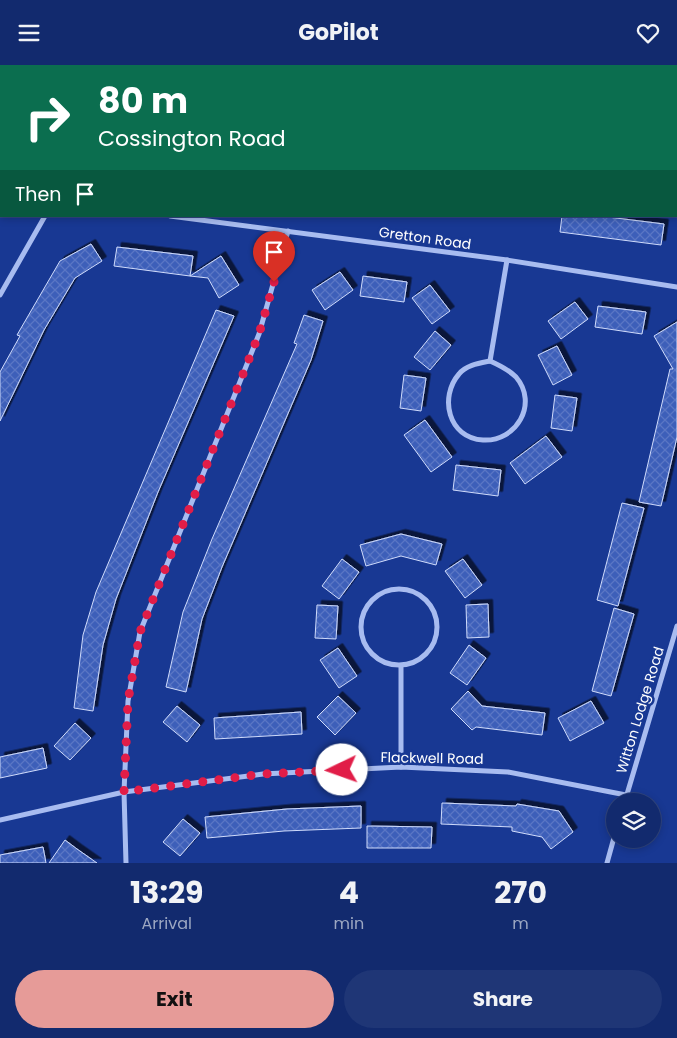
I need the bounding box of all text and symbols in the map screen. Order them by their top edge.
text: GoPilot [298,17,379,48]
icon: menu [15,19,43,47]
icon: heart [634,19,662,47]
text: 80 m [98,76,188,125]
icon: right [15,85,80,150]
text: Cossington Road [98,123,286,154]
icon: arrive [71,180,99,208]
text: Then [15,181,61,208]
street label: Gretton Road [378,222,472,254]
pin [253,231,295,282]
icon: arrive [260,238,288,266]
street label: Witton Lodge Road [611,644,669,776]
position arrow [315,743,367,795]
street label: Flackwell Road [380,747,484,769]
map controls [606,793,661,848]
button: layers [606,793,661,848]
text: 13:29 [130,871,204,914]
text: 4 [339,871,359,914]
text: 270 [494,871,547,914]
text: Arrival [142,912,192,935]
text: min [334,912,364,935]
text: m [512,912,529,935]
button: Exit [15,970,334,1028]
button: Share [344,970,662,1028]

